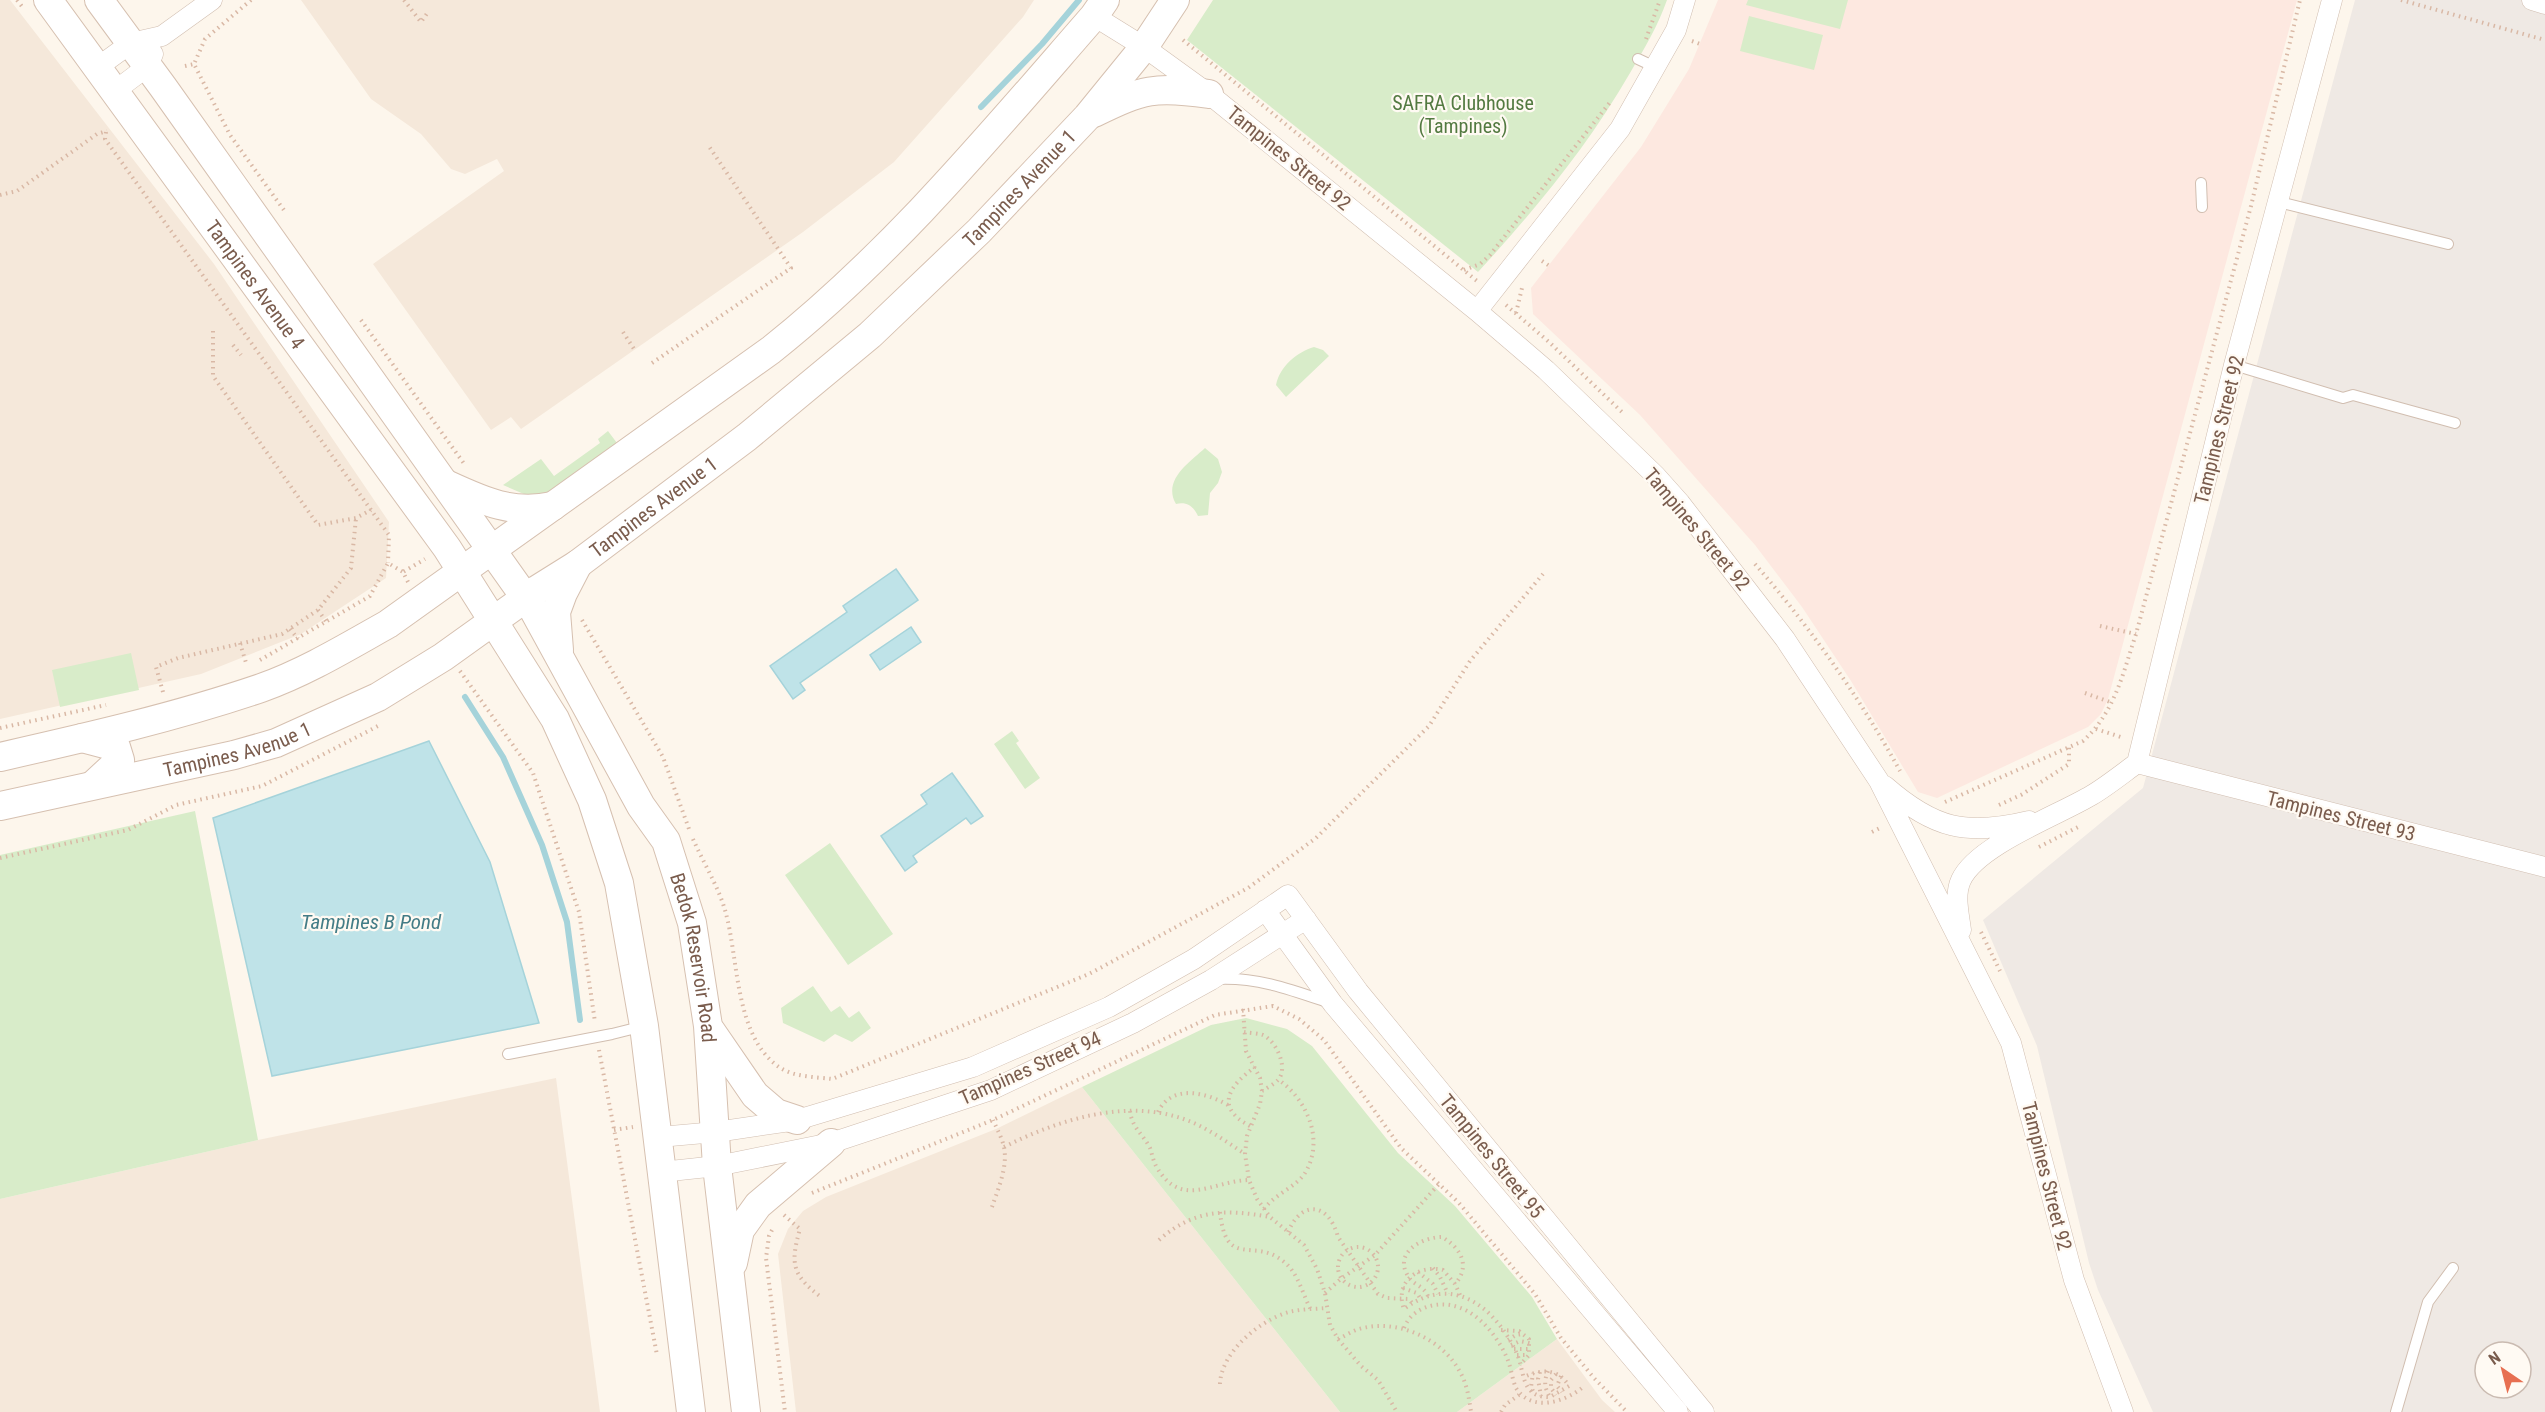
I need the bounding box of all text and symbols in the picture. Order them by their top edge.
park label: SAFRA Clubhouse (Tampines) [1392,91,1534,138]
street label: Tampines Street 92 [1222,101,1356,215]
street label: Tampines Avenue 1 [958,124,1081,252]
street label: Tampines Avenue 4 [200,216,310,354]
street label: Tampines Street 92 [2189,353,2249,507]
street label: Tampines Avenue 1 [585,452,722,563]
street label: Tampines Street 92 [1639,463,1755,595]
street label: Tampines Avenue 1 [161,717,315,782]
street label: Tampines Street 93 [2264,786,2418,846]
street label: Bedok Reservoir Road [665,870,721,1043]
water label: Tampines B Pond [301,910,442,934]
street label: Tampines Street 94 [956,1026,1105,1110]
street label: Tampines Street 95 [1435,1089,1549,1223]
street label: Tampines Street 92 [2017,1099,2077,1253]
north arrow [2473,1340,2533,1400]
text: N [2485,1348,2504,1369]

